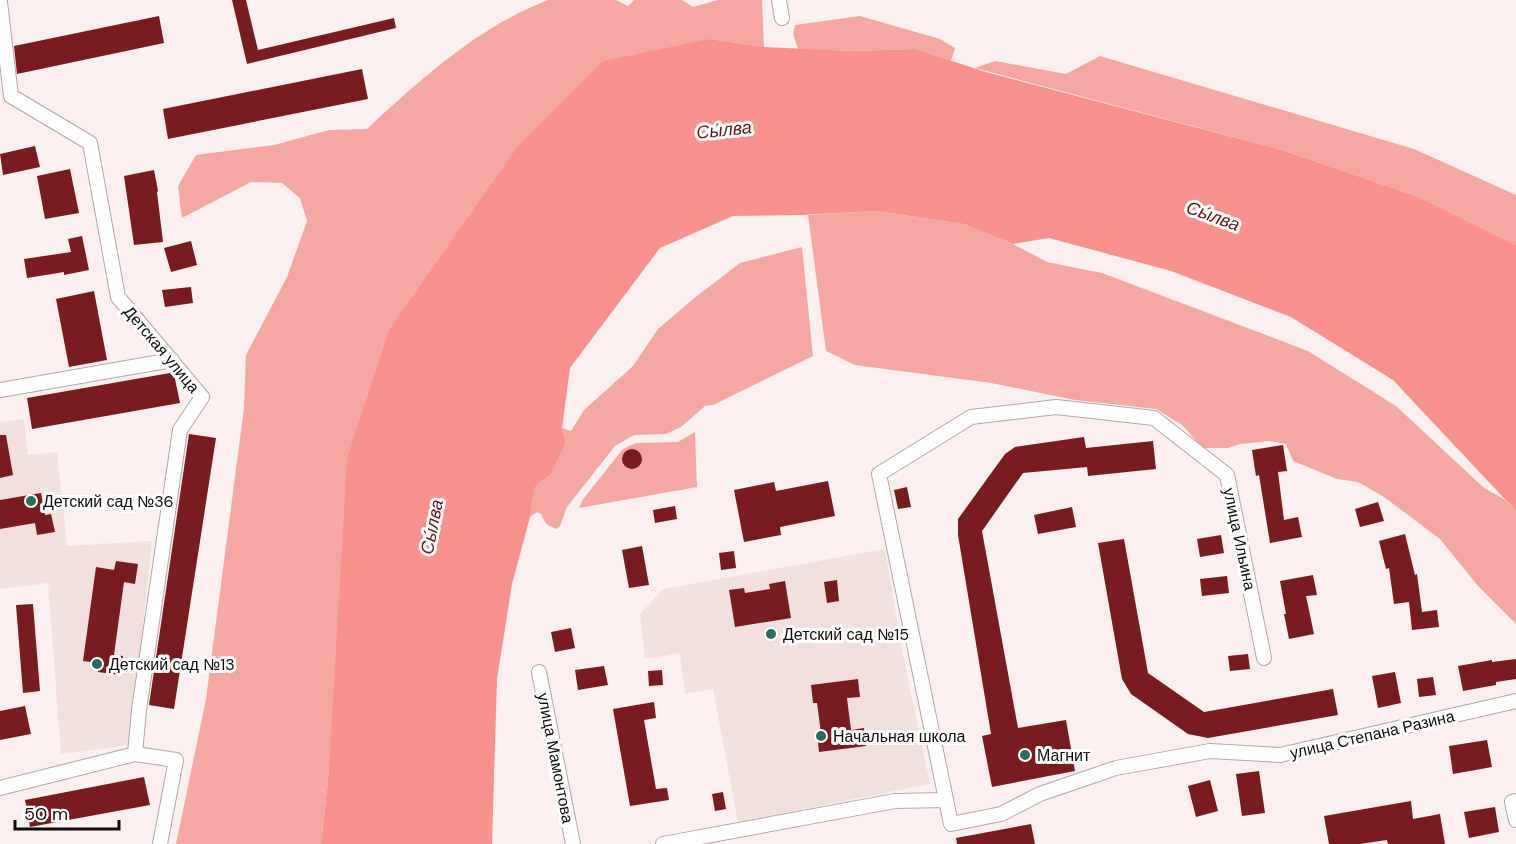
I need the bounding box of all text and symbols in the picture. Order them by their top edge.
water label: Сы́лва [695,115,753,145]
water label: Сы́лва [1183,195,1243,237]
street label: Детская улица [119,301,204,397]
street label: улица Ильина [1218,486,1261,592]
place label: Детский сад №36 [43,491,174,512]
marker: Детский сад №36 [24,494,38,508]
water label: Сы́лва [415,498,449,556]
place label: Детский сад №15 [783,624,909,645]
marker: Детский сад №15 [764,627,778,641]
place label: Детский сад №13 [109,654,235,675]
marker: Детский сад №13 [90,657,104,671]
street label: улица Мамонтова [533,691,578,825]
street label: улица Степана Разина [1288,705,1457,764]
place label: Начальная школа [833,726,966,747]
marker: Начальная школа [814,729,828,743]
place label: Магнит [1037,745,1091,766]
marker: Магнит [1018,748,1032,762]
scale bar [15,793,118,831]
text: 50 m [24,802,68,826]

